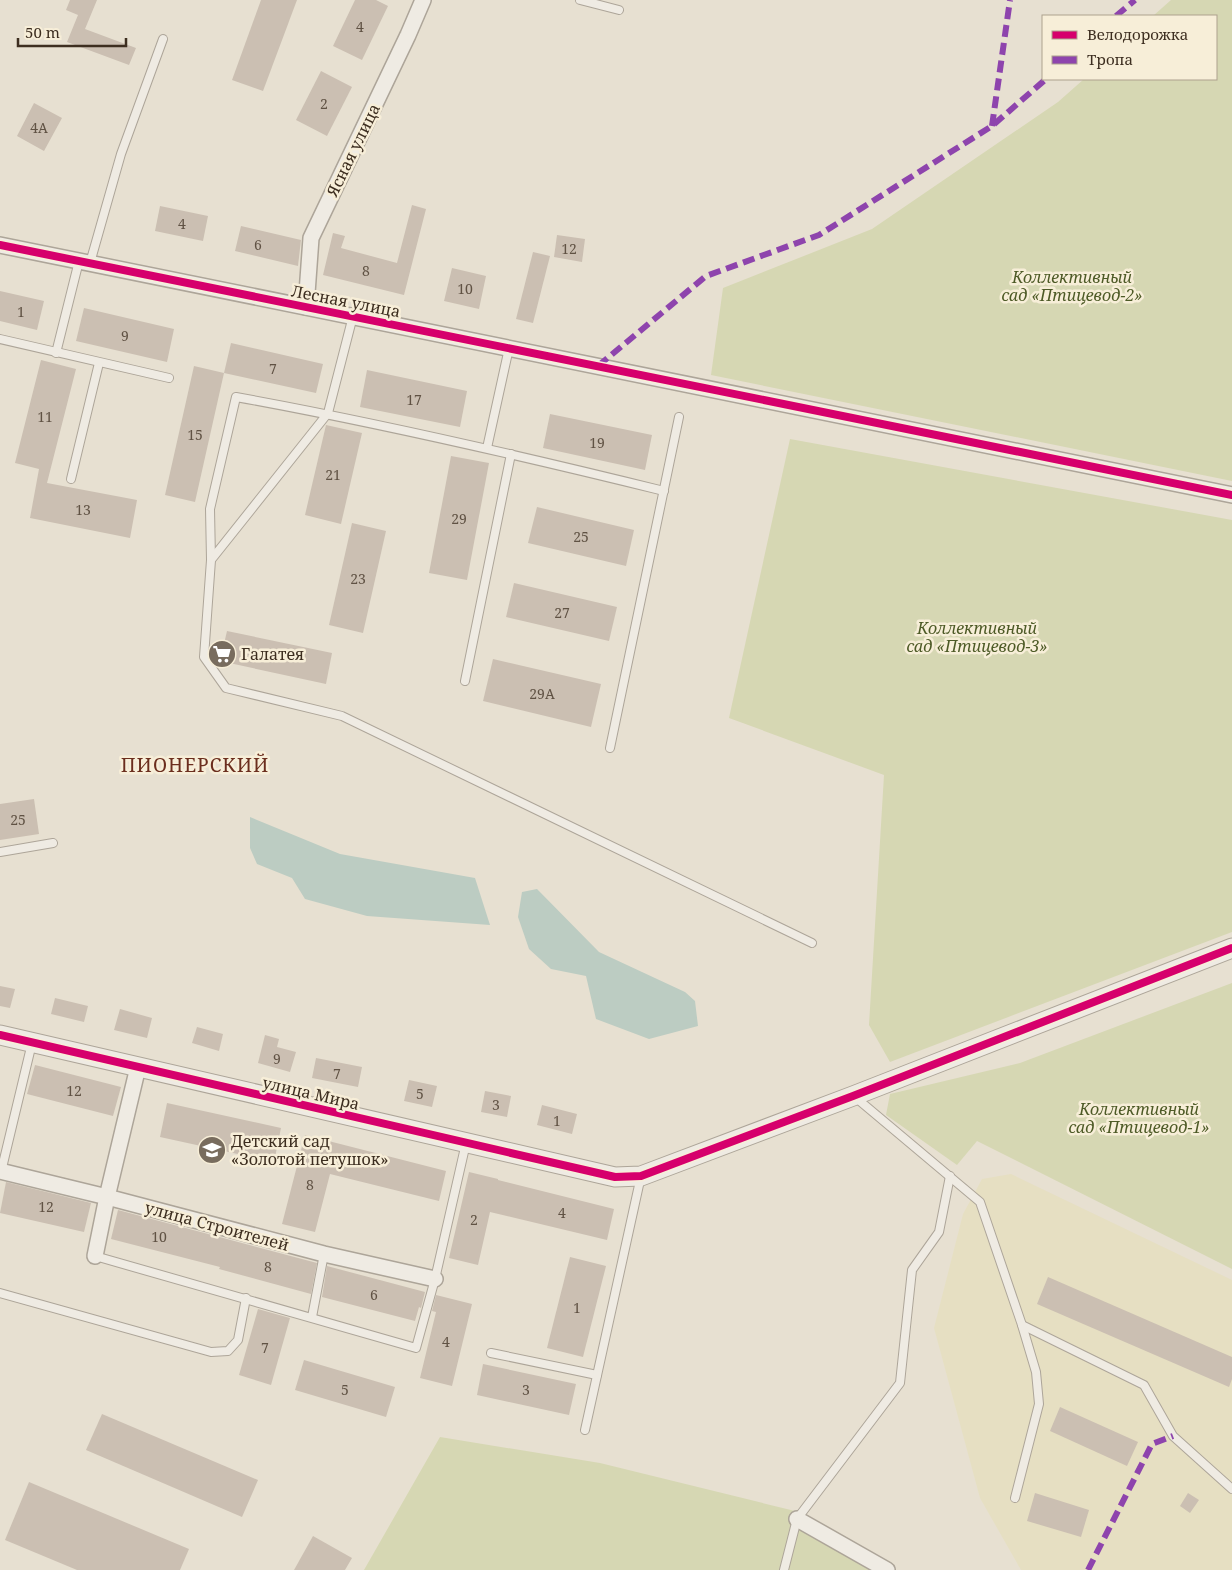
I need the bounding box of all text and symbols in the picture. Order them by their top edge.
scale bar [18,15,125,47]
legend [1042,15,1217,80]
house number: 4 [356,17,364,36]
text: 50 m [25,22,60,42]
text: Велодорожка [1087,24,1188,44]
text: Тропа [1087,49,1133,69]
house number: 2 [320,94,328,113]
street label: Ясная улица [321,100,385,201]
house number: 4А [30,118,48,137]
house number: 4 [178,214,186,233]
house number: 6 [254,235,262,254]
house number: 12 [561,239,577,258]
house number: 8 [362,261,370,280]
park label: Коллективный сад «Птицевод-2» [1001,266,1143,306]
house number: 10 [457,279,473,298]
street label: Лесная улица [290,280,402,322]
house number: 1 [17,302,25,321]
house number: 9 [121,326,129,345]
house number: 7 [269,359,277,378]
house number: 17 [406,390,422,409]
house number: 11 [37,407,53,426]
house number: 15 [187,425,203,444]
house number: 19 [589,433,605,452]
house number: 21 [325,465,341,484]
house number: 13 [75,500,91,519]
house number: 29 [451,509,467,528]
house number: 25 [573,527,589,546]
house number: 23 [350,569,366,588]
house number: 27 [554,603,570,622]
park label: Коллективный сад «Птицевод-3» [906,617,1048,657]
supermarket icon: Галатея [207,639,237,669]
place label: Галатея [241,643,304,665]
house number: 29А [529,684,555,703]
district label: ПИОНЕРСКИЙ [121,752,269,778]
house number: 25 [10,810,26,829]
house number: 9 [273,1049,281,1068]
house number: 7 [333,1064,341,1083]
street label: улица Мира [260,1071,362,1115]
house number: 12 [66,1081,82,1100]
house number: 5 [416,1084,424,1103]
house number: 3 [492,1095,500,1114]
park label: Коллективный сад «Птицевод-1» [1068,1098,1210,1138]
house number: 1 [553,1111,561,1130]
place label: Детский сад «Золотой петушок» [231,1130,388,1170]
school or university icon: Детский сад «Золотой петушок» [197,1135,227,1165]
house number: 8 [306,1175,314,1194]
street label: улица Строителей [143,1196,292,1256]
house number: 12 [38,1197,54,1216]
house number: 4 [558,1203,566,1222]
house number: 2 [470,1210,478,1229]
house number: 10 [151,1227,167,1246]
house number: 8 [264,1257,272,1276]
house number: 6 [370,1285,378,1304]
house number: 1 [573,1298,581,1317]
house number: 4 [442,1332,450,1351]
house number: 7 [261,1338,269,1357]
house number: 5 [341,1380,349,1399]
house number: 3 [522,1380,530,1399]

